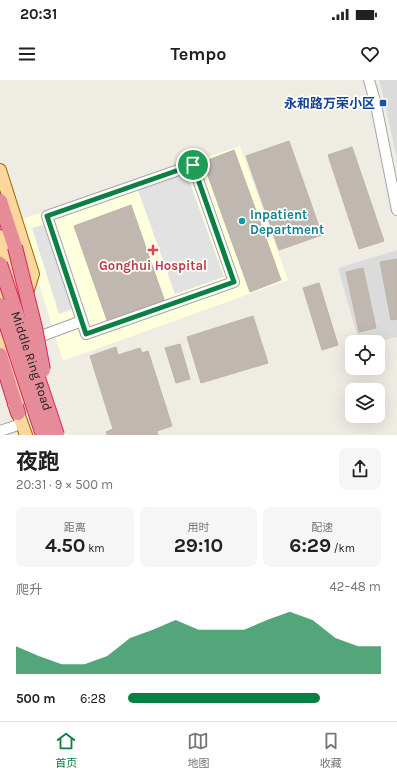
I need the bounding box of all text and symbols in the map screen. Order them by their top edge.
text: 20:31 [20,5,57,23]
icon: menu [16,43,38,65]
text: Tempo [171,43,226,65]
icon: heart [359,43,381,65]
place label: 永和路万荣小区 [284,96,375,111]
marker: 永和路万荣小区 [378,98,388,108]
pin [176,148,210,182]
icon: arrive [182,154,204,176]
place label: Inpatient Department [250,207,324,237]
marker: Inpatient Department [237,216,247,226]
marker: Gonghui Hospital [147,244,159,256]
place label: Gonghui Hospital [99,258,207,273]
street label: Middle Ring Road [9,309,56,412]
map controls [345,335,385,423]
button: locate [345,335,385,375]
button: layers [345,383,385,423]
button: share [339,448,381,490]
text: 夜跑 [16,449,60,475]
text: 20:31 · 9 × 500 m [16,477,113,492]
text: 距离 [64,521,86,534]
text: 用时 [187,521,209,534]
text: 配速 [311,521,333,534]
text: 4.50 [45,534,86,557]
text: 29:10 [174,534,223,557]
text: 6:29 [289,534,331,557]
text: km [86,542,105,555]
text: /km [331,542,355,555]
text: 42–48 m [330,579,381,594]
text: 爬升 [16,582,42,597]
text: 500 m [16,691,56,706]
text: 6:28 [80,691,106,706]
tab: 首页 [55,730,77,770]
tab: 地图 [187,730,209,770]
tab: 收藏 [320,730,342,770]

